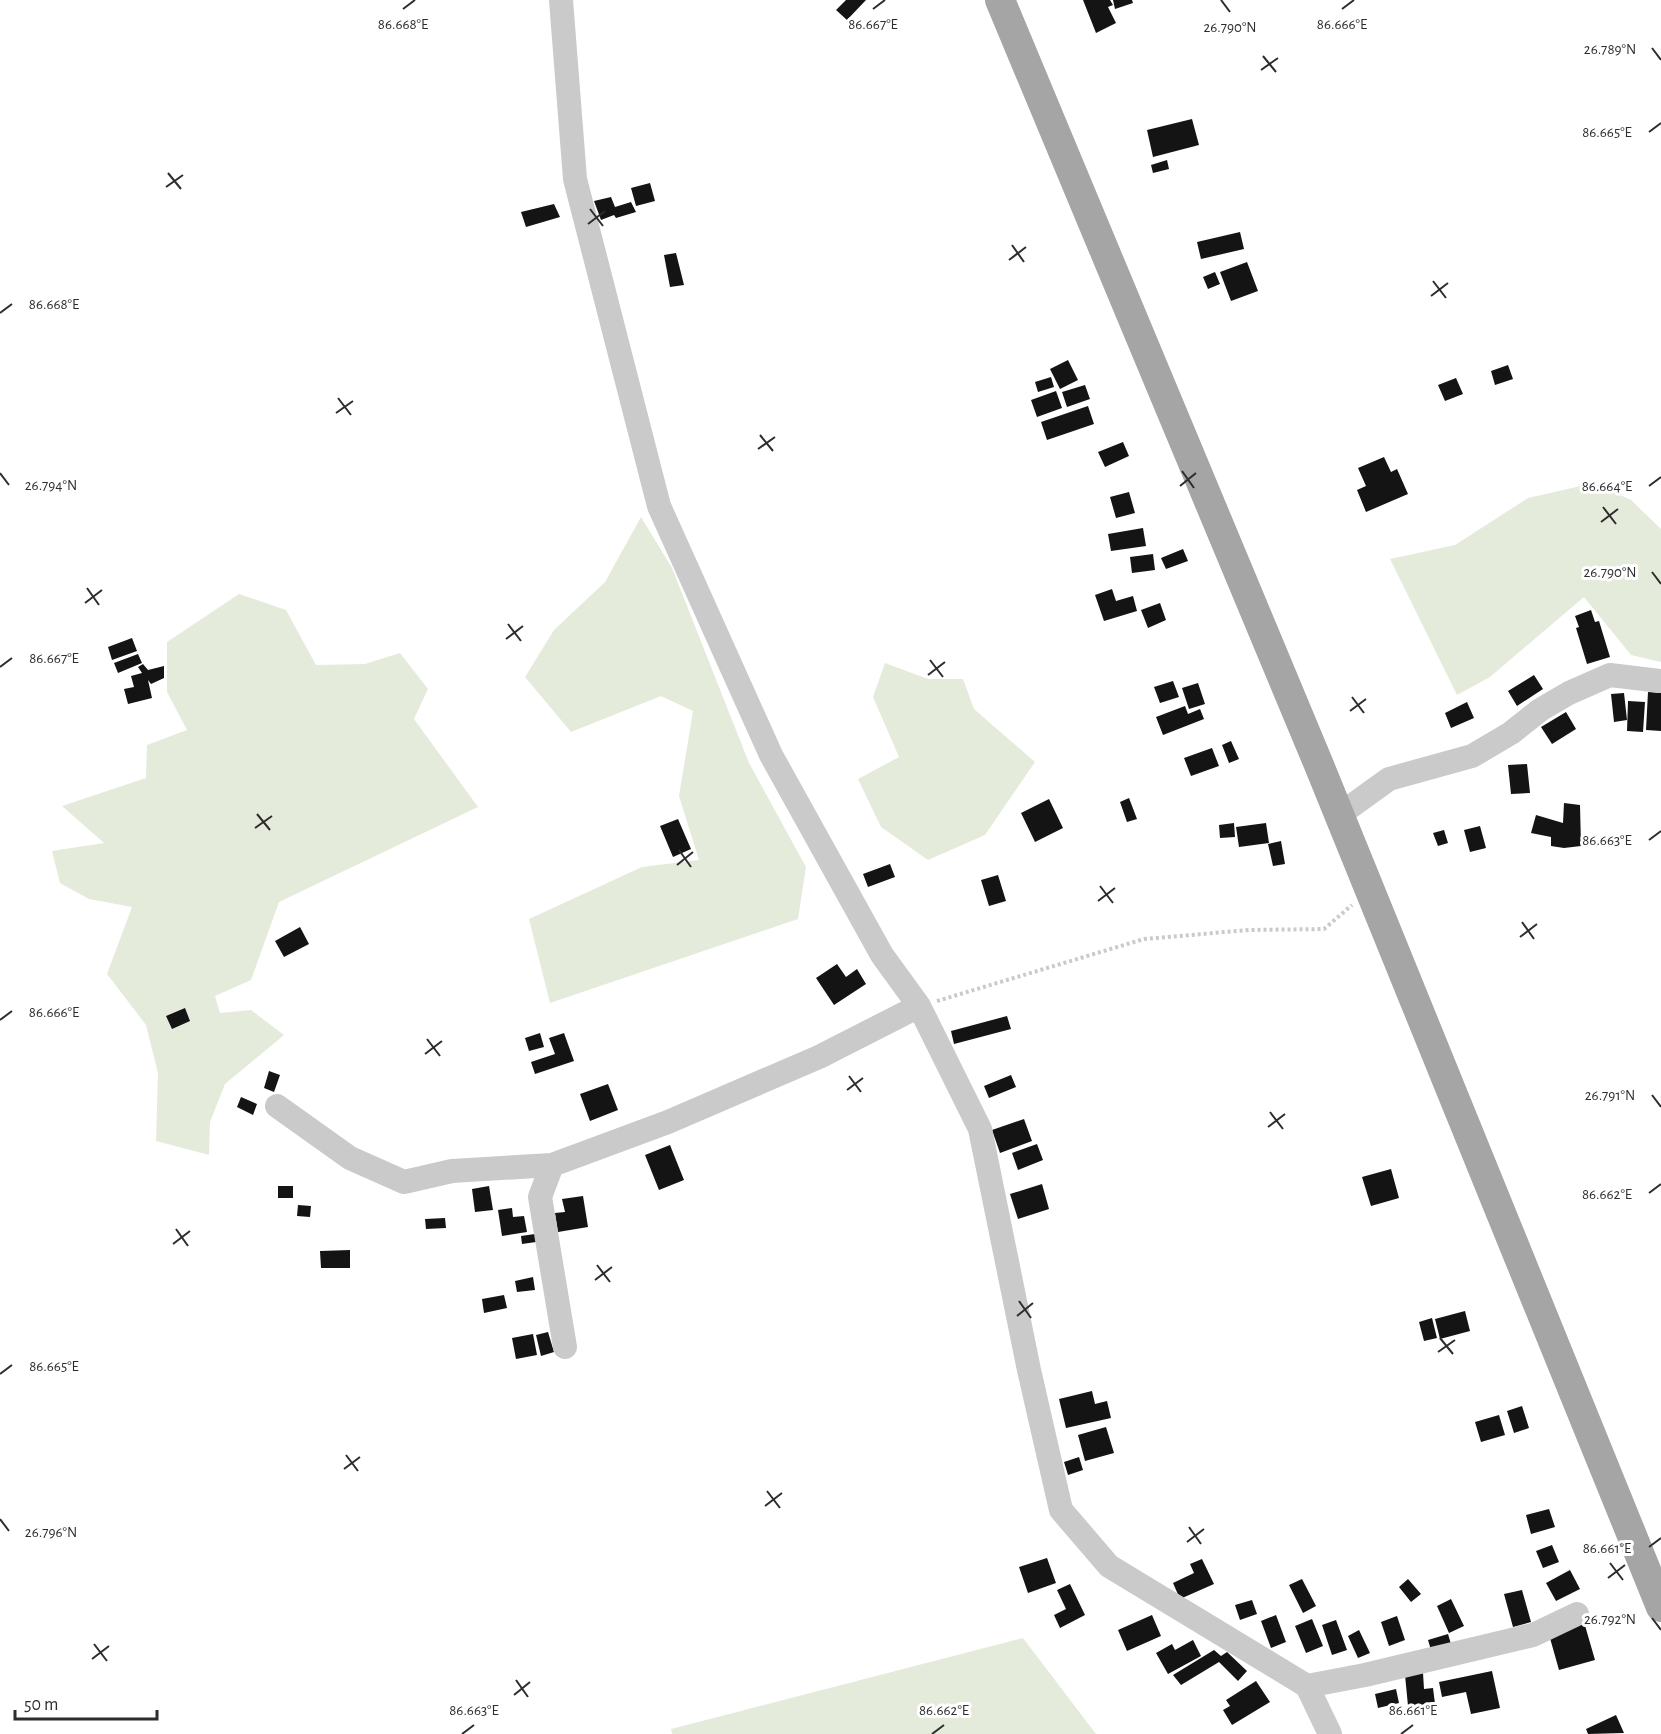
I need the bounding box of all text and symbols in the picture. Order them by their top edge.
text: 86.668°E [378,17,428,32]
text: 86.667°E [848,17,898,32]
text: 86.666°E [1317,17,1367,32]
text: 26.790°N [1203,20,1257,35]
text: 26.789°N [1584,42,1636,57]
text: 86.665°E [1582,125,1632,140]
text: 86.668°E [29,297,79,312]
text: 26.794°N [25,478,77,493]
text: 86.664°E [1582,479,1632,494]
text: 26.790°N [1583,565,1637,580]
text: 86.667°E [29,651,79,666]
text: 86.663°E [1582,833,1632,848]
text: 86.666°E [29,1005,79,1020]
text: 26.791°N [1585,1088,1635,1103]
text: 86.662°E [1582,1187,1632,1202]
text: 86.665°E [29,1359,79,1374]
text: 26.796°N [25,1525,77,1540]
text: 86.661°E [1583,1541,1631,1556]
text: 26.792°N [1584,1612,1636,1627]
scale bar [15,1683,158,1721]
text: 50 m [24,1696,58,1714]
text: 86.663°E [449,1703,499,1718]
text: 86.662°E [919,1703,969,1718]
text: 86.661°E [1389,1703,1437,1718]

